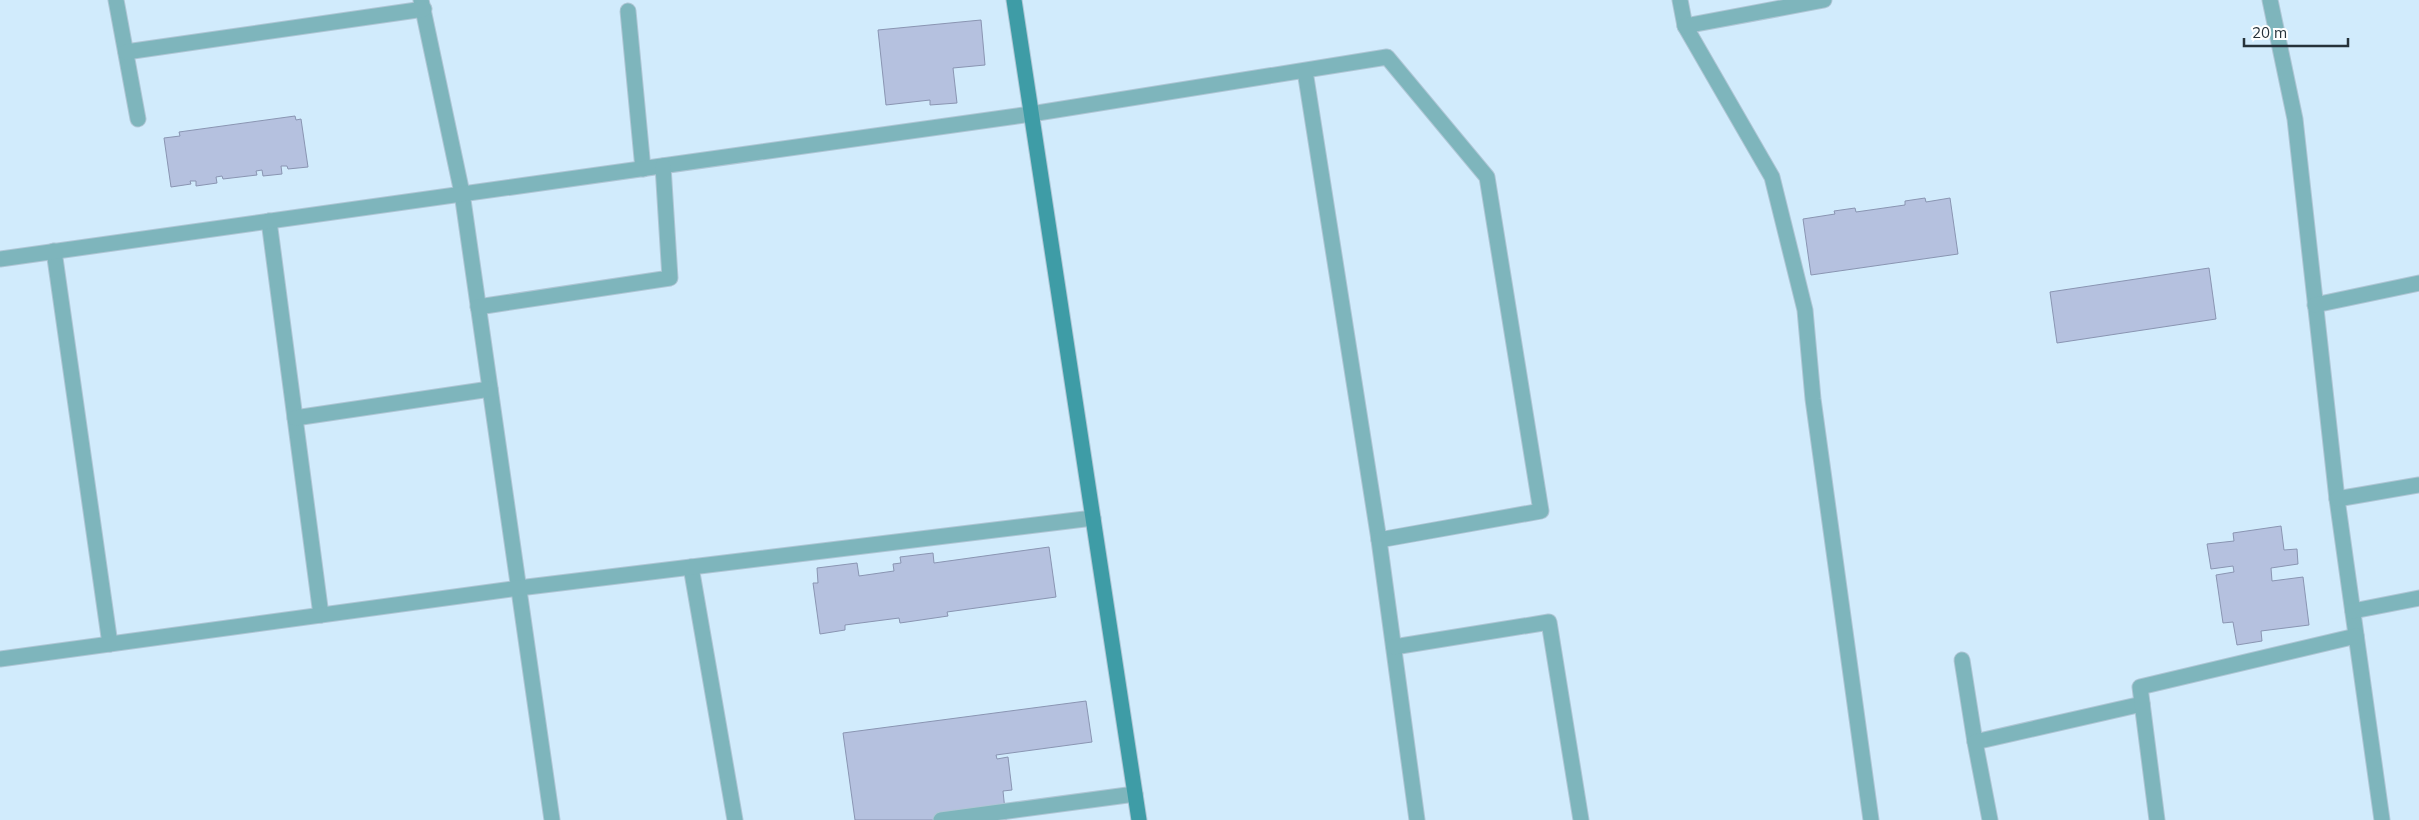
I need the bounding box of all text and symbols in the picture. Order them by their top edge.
scale bar [2244,15,2348,47]
text: 20 m [2252,23,2287,42]

